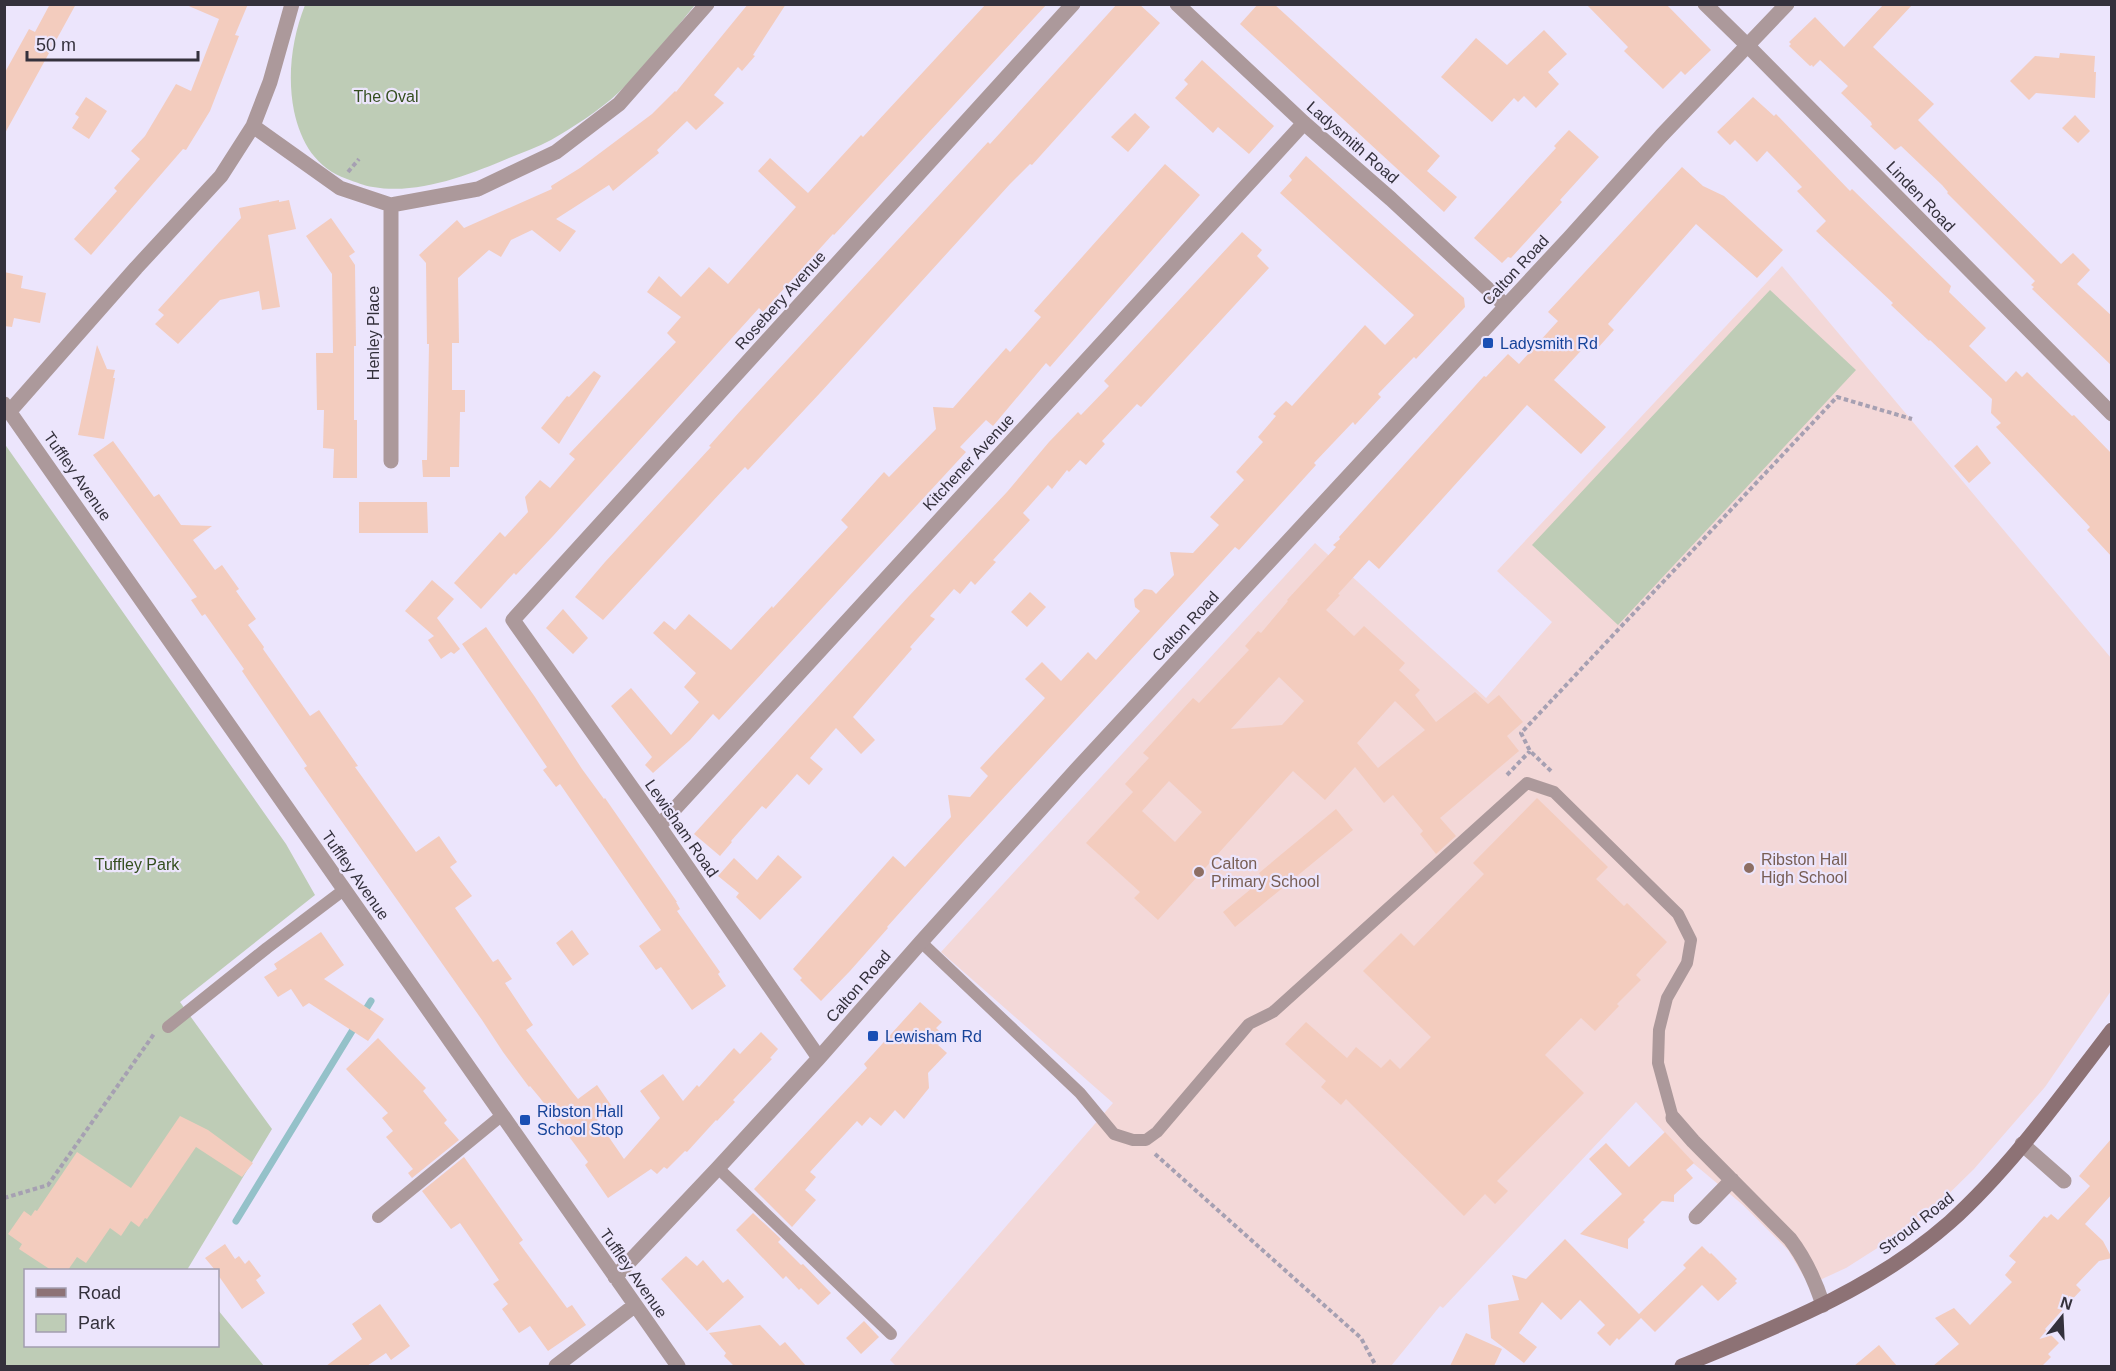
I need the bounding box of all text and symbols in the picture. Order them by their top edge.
scale bar [27,24,198,62]
text: 50 m [36,35,76,55]
park label: The Oval [354,88,418,105]
street label: Ladysmith Road [1303,98,1402,187]
street label: Linden Road [1883,158,1958,235]
street label: Calton Road [1479,232,1552,309]
street label: Rosebery Avenue [732,248,829,353]
street label: Henley Place [365,286,382,380]
place label: Ladysmith Rd [1500,335,1598,352]
marker: Ladysmith Rd [1481,336,1495,350]
street label: Kitchener Avenue [919,411,1017,514]
street label: Tuffley Avenue [41,429,115,524]
street label: Calton Road [1149,588,1222,665]
street label: Lewisham Road [642,776,721,880]
street label: Tuffley Avenue [319,828,393,923]
place label: Ribston Hall High School [1761,851,1847,886]
place label: Calton Primary School [1211,855,1319,890]
park label: Tuffley Park [95,856,180,873]
marker: Ribston Hall High School [1742,861,1756,875]
marker: Calton Primary School [1192,865,1206,879]
street label: Calton Road [823,947,894,1025]
place label: Lewisham Rd [885,1028,982,1045]
marker: Lewisham Rd [866,1029,880,1043]
place label: Ribston Hall School Stop [537,1103,623,1138]
marker: Ribston Hall School Stop [518,1113,532,1127]
street label: Stroud Road [1876,1189,1957,1258]
street label: Tuffley Avenue [597,1226,671,1321]
legend [24,1269,219,1347]
text: Road [78,1283,121,1303]
north arrow [2032,1287,2092,1347]
text: N [2058,1293,2075,1313]
text: Park [78,1313,116,1333]

